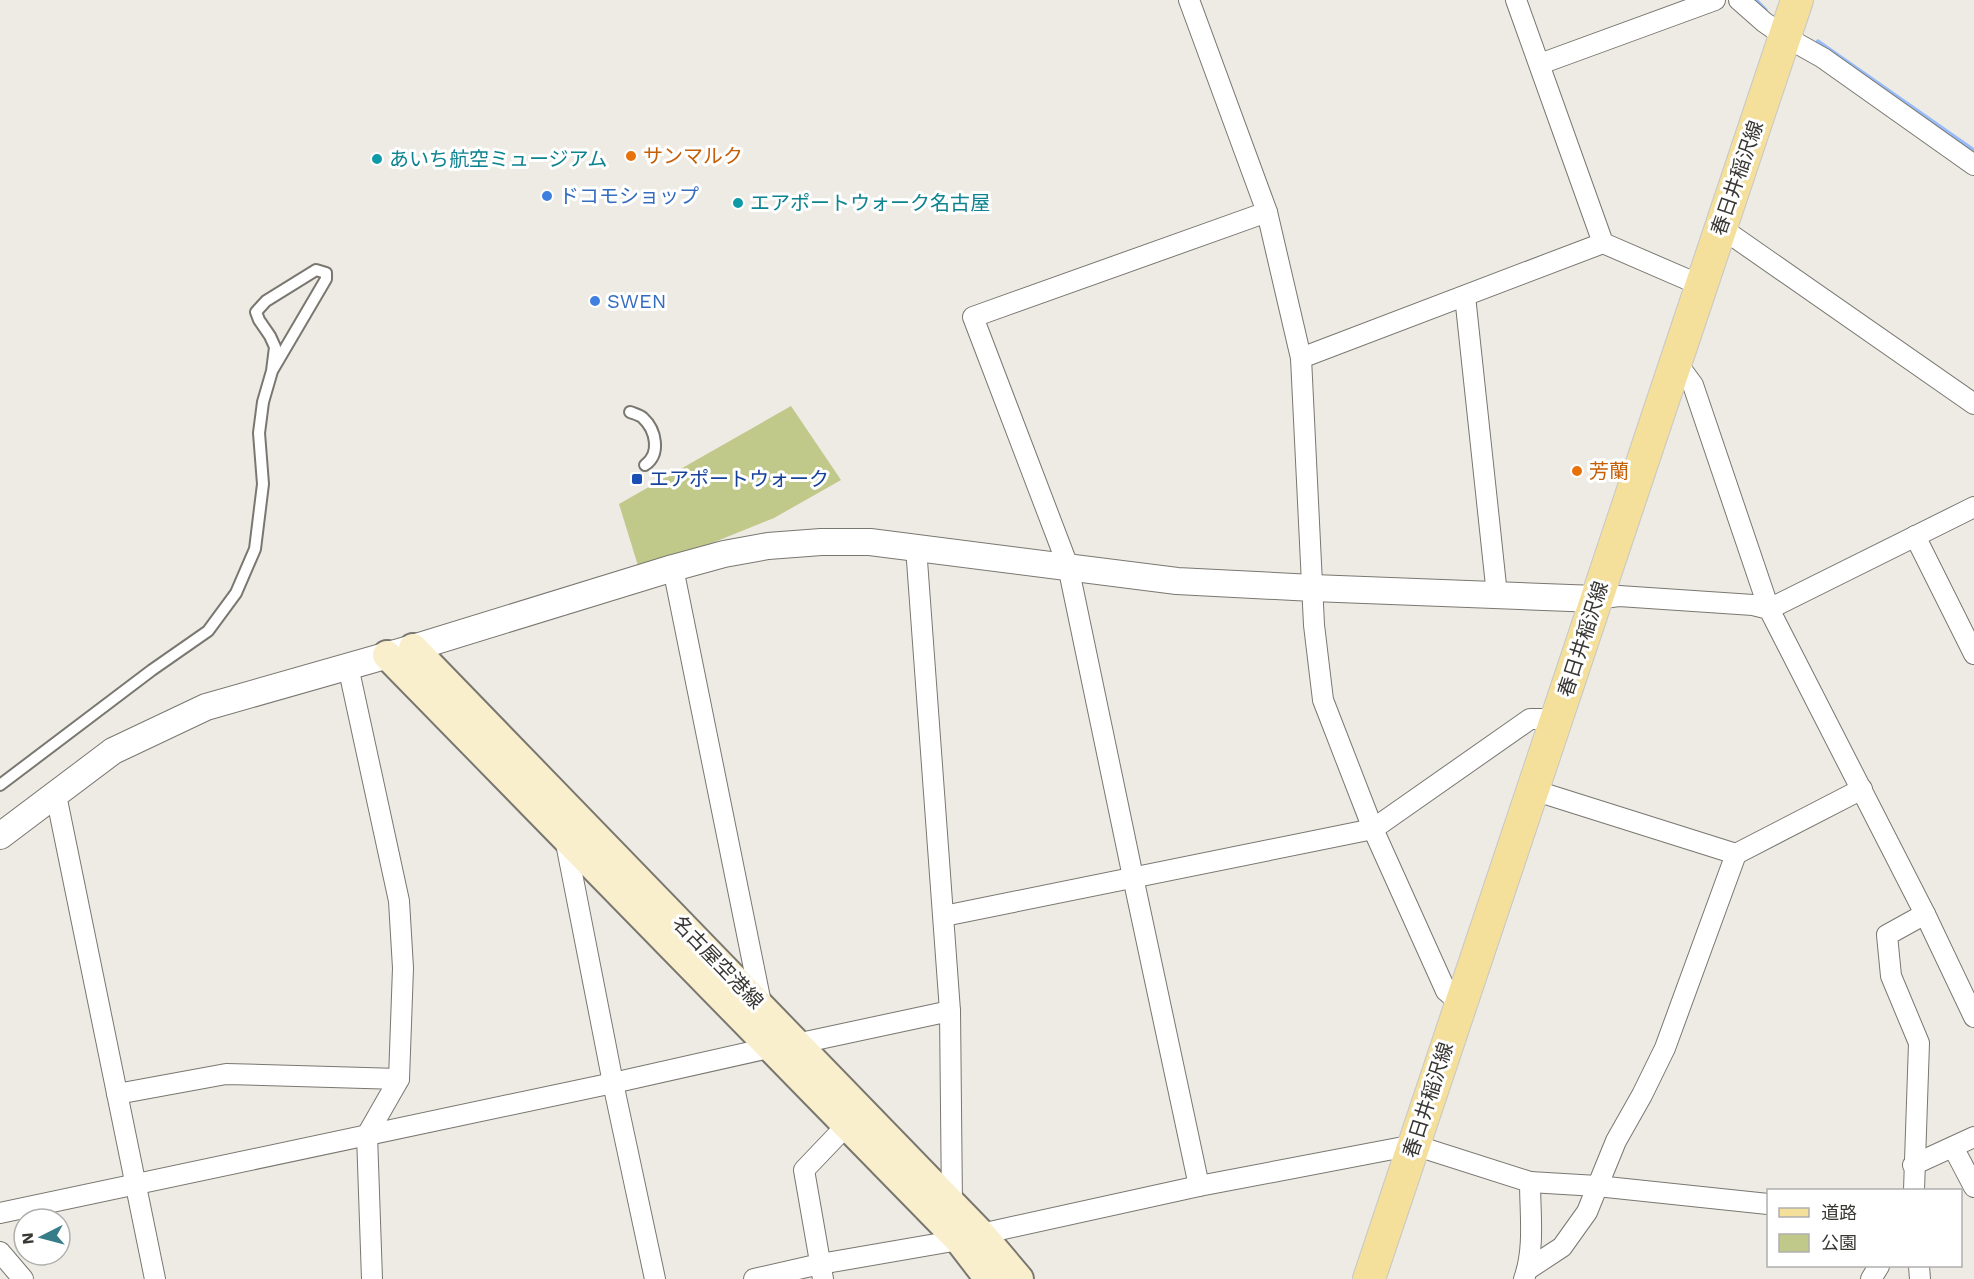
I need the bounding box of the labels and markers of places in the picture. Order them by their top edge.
place label: サンマルク [643,144,743,168]
place label: あいち航空ミュージアム [389,147,607,171]
marker: サンマルク [624,149,638,163]
marker: あいち航空ミュージアム [370,152,384,166]
place label: ドコモショップ [559,184,699,208]
marker: ドコモショップ [540,189,554,203]
place label: エアポートウォーク名古屋 [750,191,990,215]
marker: エアポートウォーク名古屋 [731,196,745,210]
place label: SWEN [607,289,666,313]
marker: SWEN [588,294,602,308]
place label: 芳蘭 [1589,459,1629,483]
marker: 芳蘭 [1570,464,1584,478]
place label: エアポートウォーク [649,467,829,491]
marker: エアポートウォーク [630,472,644,486]

